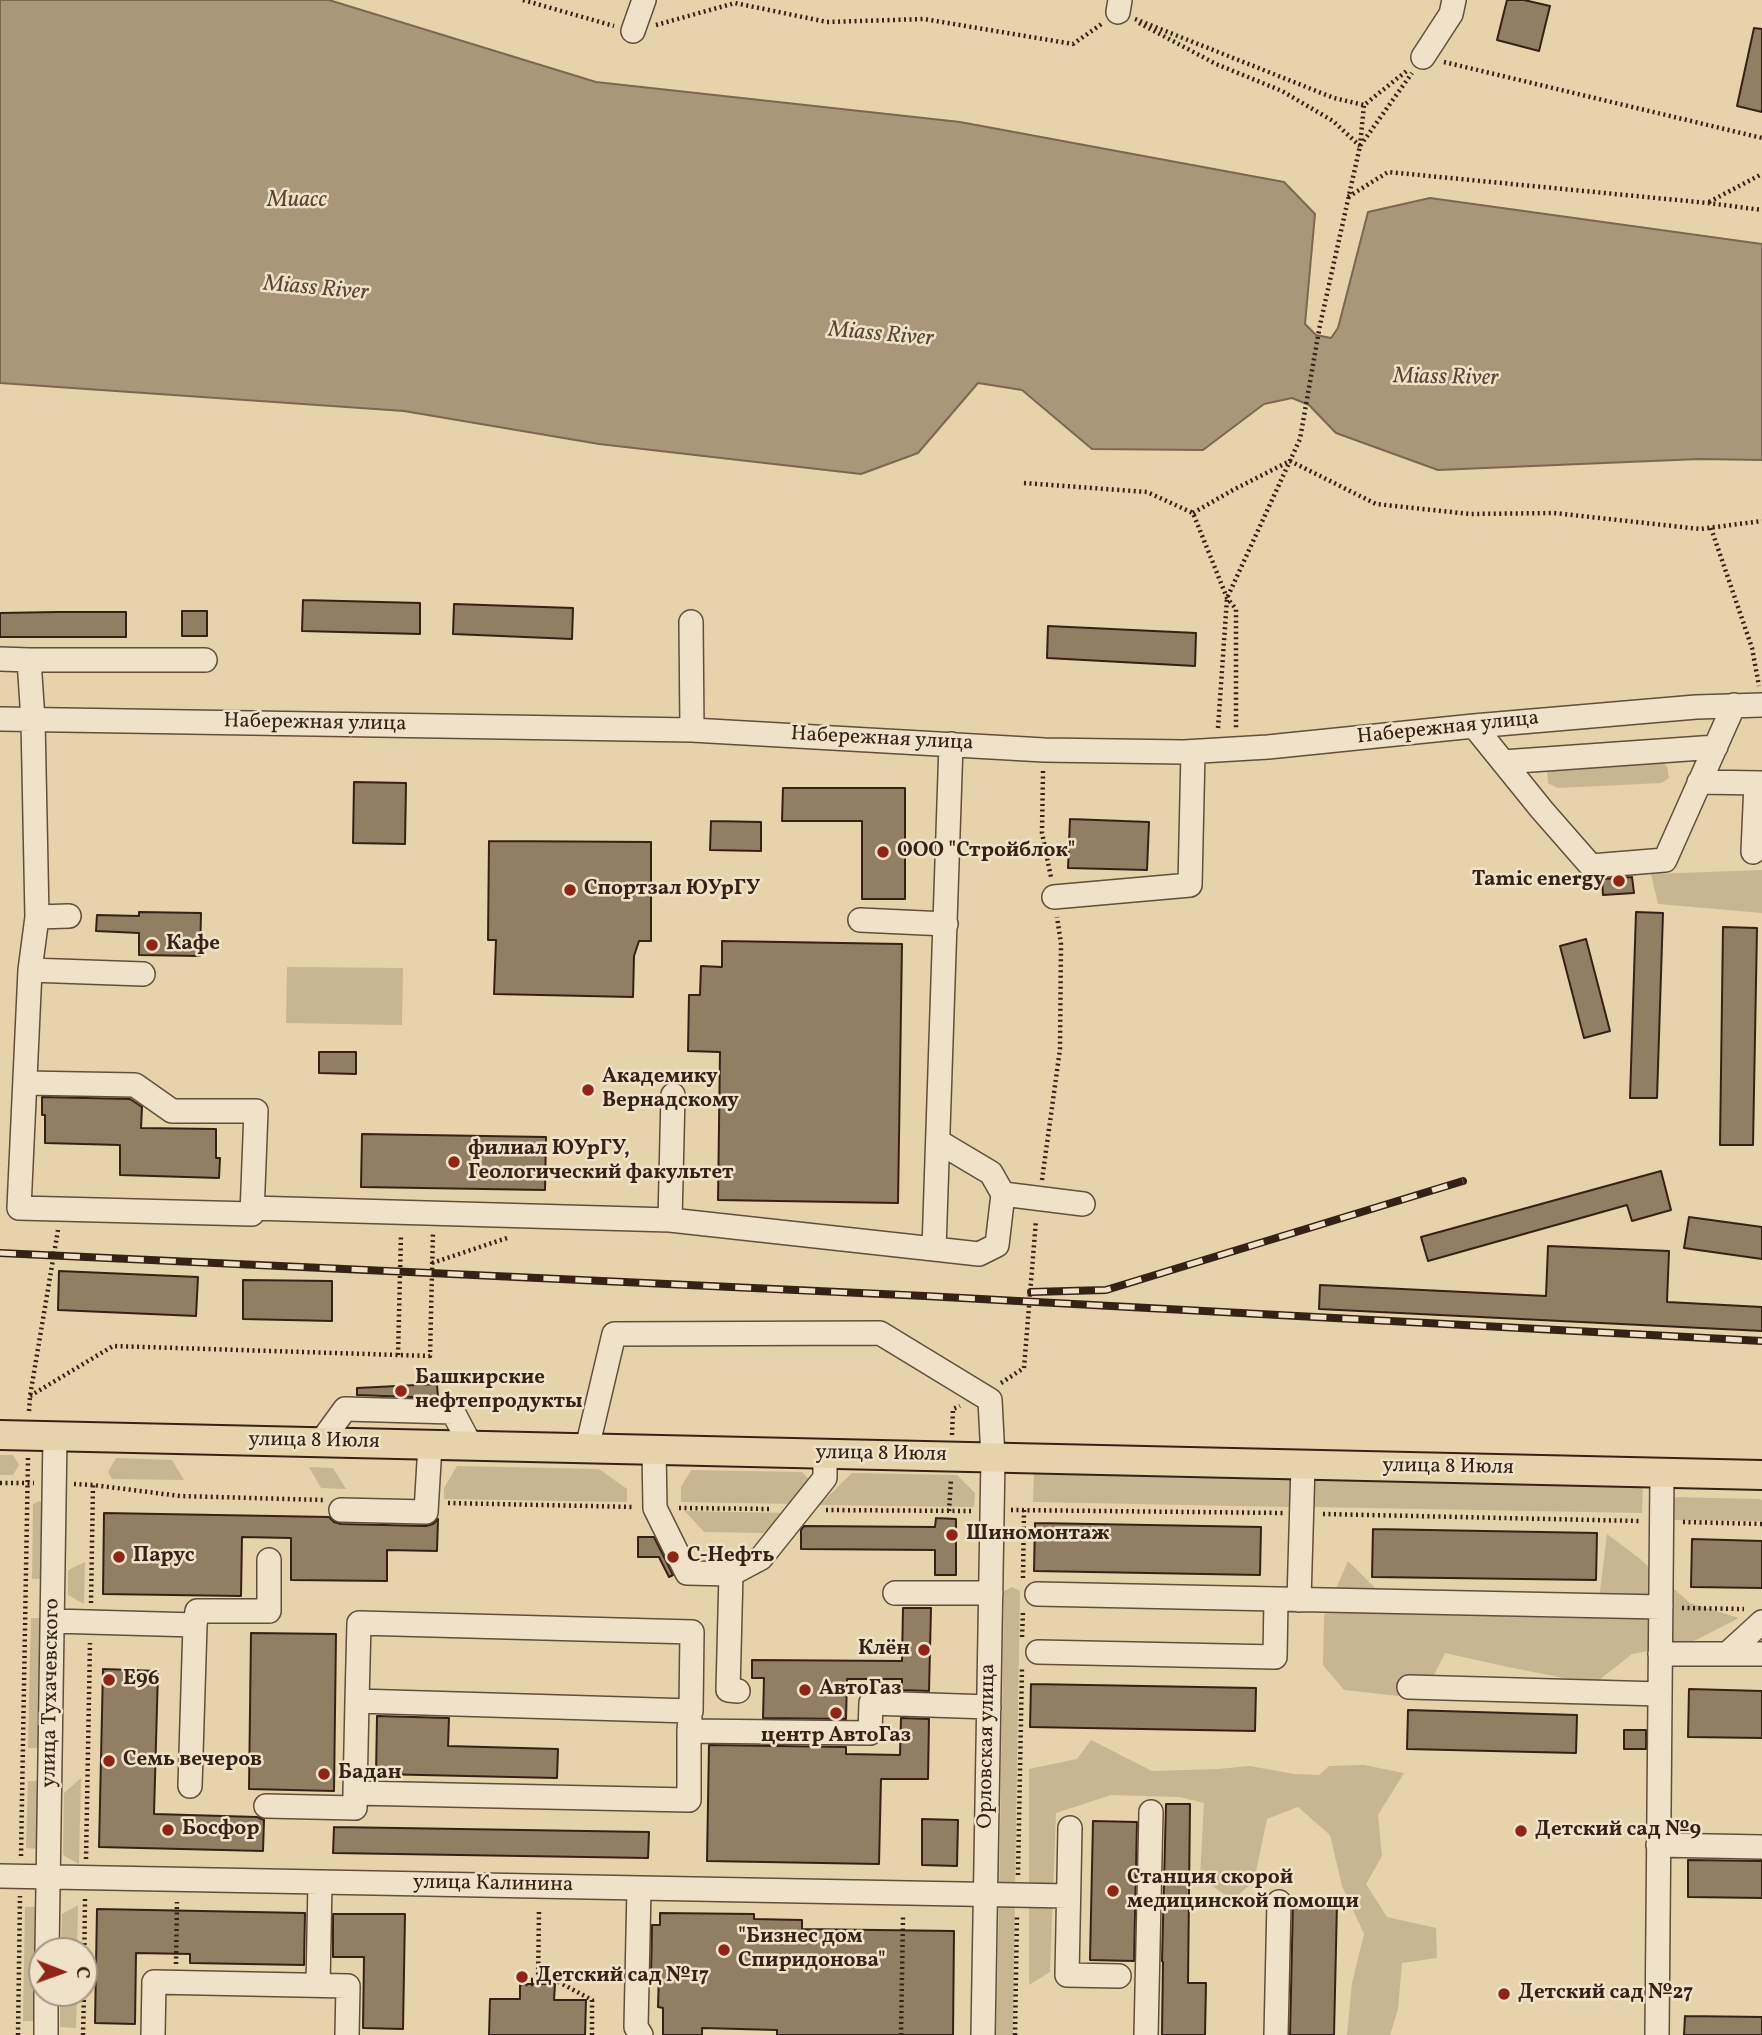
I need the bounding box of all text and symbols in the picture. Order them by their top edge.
water label: Миасс [267,188,327,216]
water label: Miass River [262,272,370,308]
water label: Miass River [827,318,935,354]
water label: Miass River [1393,364,1499,394]
street label: Набережная улица [1356,707,1540,751]
street label: Набережная улица [223,710,407,738]
street label: Набережная улица [790,723,974,757]
place label: ООО "Стройблок" [897,839,1076,865]
marker: ООО "Стройблок" [875,844,891,860]
place label: Tamic energy [1472,868,1605,894]
marker: Tamic energy [1611,873,1627,889]
place label: Спортзал ЮУрГУ [584,877,760,903]
marker: Спортзал ЮУрГУ [562,882,578,898]
place label: Кафе [166,932,220,958]
marker: Кафе [144,937,160,953]
place label: Академику Вернадскому [602,1065,739,1115]
marker: Академику Вернадскому [580,1082,596,1098]
place label: филиал ЮУрГУ, Геологический факультет [468,1137,734,1187]
marker: филиал ЮУрГУ, Геологический факультет [446,1154,462,1170]
place label: Башкирские нефтепродукты [415,1366,583,1416]
marker: Башкирские нефтепродукты [393,1383,409,1399]
street label: улица 8 Июля [248,1428,380,1456]
street label: улица 8 Июля [815,1441,947,1469]
street label: улица 8 Июля [1382,1454,1514,1482]
place label: Шиномонтаж [966,1522,1110,1548]
marker: Шиномонтаж [944,1527,960,1543]
place label: Парус [133,1544,194,1570]
place label: С-Нефть [687,1544,774,1570]
marker: Парус [111,1549,127,1565]
marker: С-Нефть [665,1549,681,1565]
street label: улица Тухачевского [38,1598,66,1788]
place label: Клён [858,1637,910,1663]
marker: Клён [916,1642,932,1658]
street label: Орловская улица [974,1663,1002,1829]
place label: E96 [123,1667,160,1693]
marker: E96 [101,1672,117,1688]
place label: АвтоГаз [819,1677,901,1703]
marker: АвтоГаз [797,1682,813,1698]
marker: центр АвтоГаз [828,1705,844,1721]
place label: центр АвтоГаз [761,1724,911,1750]
place label: Семь вечеров [123,1748,262,1774]
marker: Семь вечеров [101,1753,117,1769]
place label: Бадан [338,1761,401,1787]
marker: Бадан [316,1766,332,1782]
place label: Босфор [182,1817,259,1843]
place label: Детский сад №9 [1535,1818,1701,1844]
marker: Босфор [160,1822,176,1838]
marker: Детский сад №9 [1513,1823,1529,1839]
place label: Станция скорой медицинской помощи [1127,1866,1359,1916]
street label: улица Калинина [413,1871,573,1899]
marker: Станция скорой медицинской помощи [1105,1883,1121,1899]
place label: "Бизнес дом Спиридонова" [738,1925,886,1975]
north arrow [28,1937,98,2007]
marker: "Бизнес дом Спиридонова" [716,1942,732,1958]
place label: Детский сад №17 [536,1964,709,1990]
text: С [69,1966,95,1979]
marker: Детский сад №17 [514,1969,530,1985]
place label: Детский сад №27 [1518,1981,1693,2007]
marker: Детский сад №27 [1496,1986,1512,2002]

